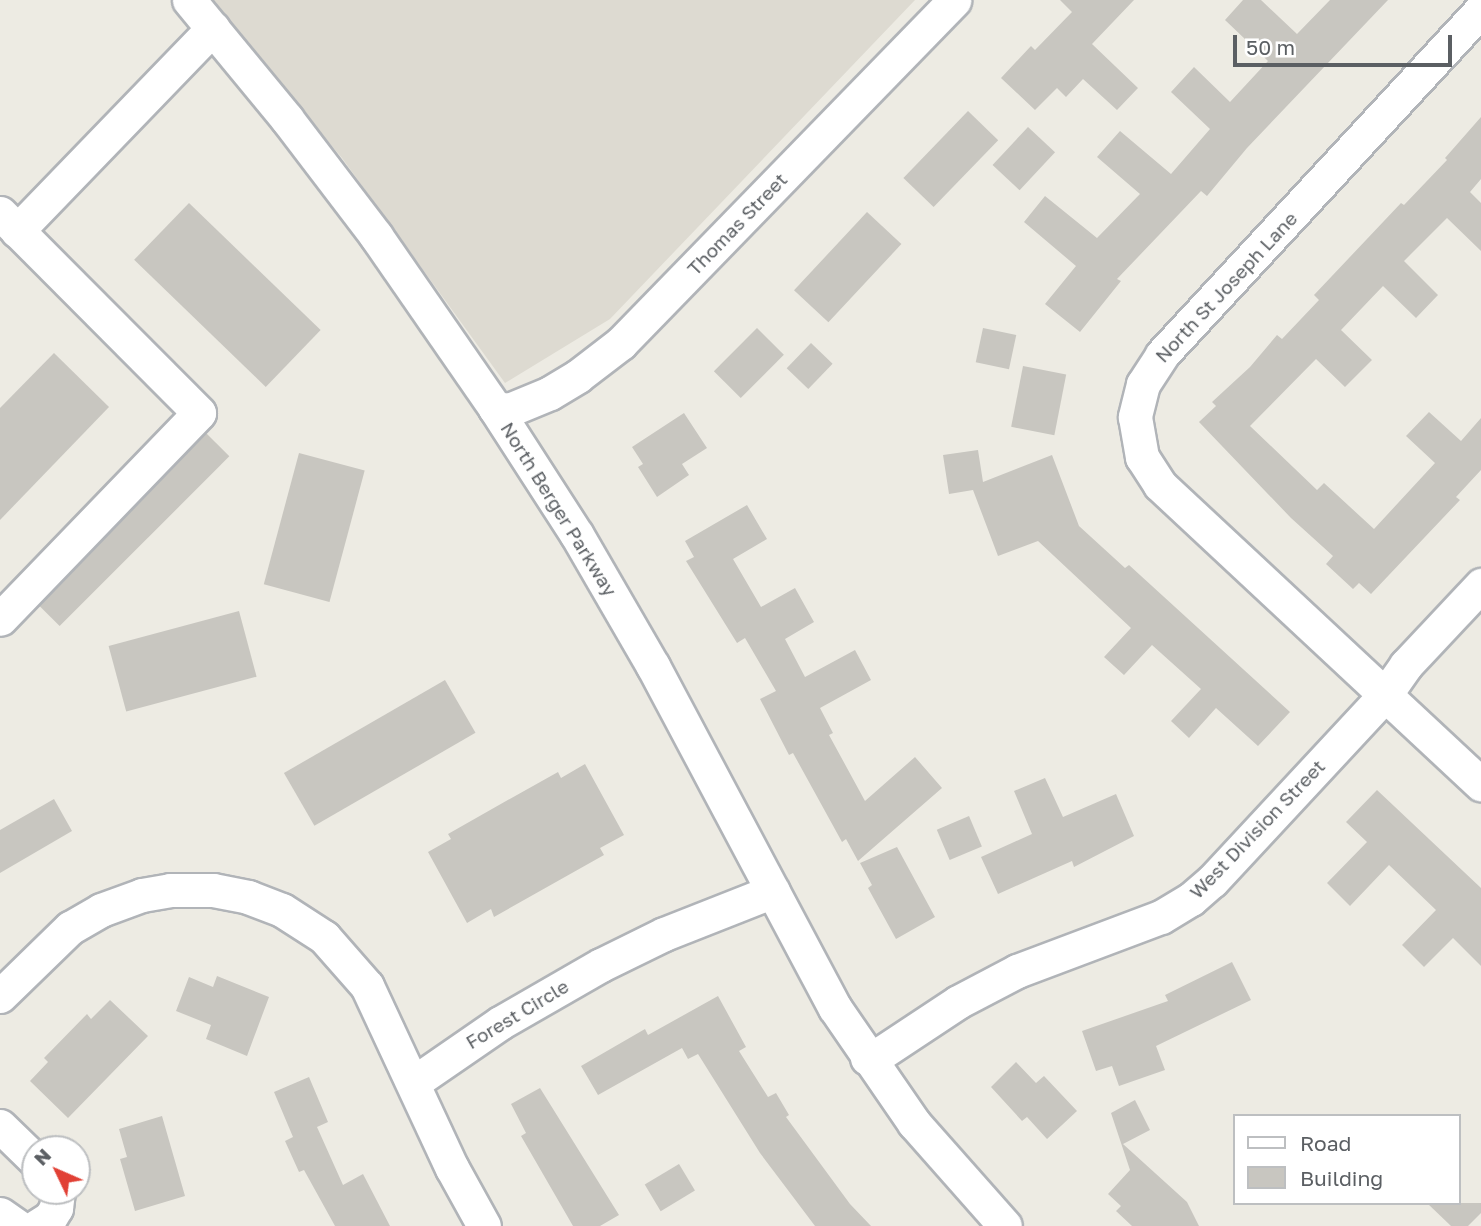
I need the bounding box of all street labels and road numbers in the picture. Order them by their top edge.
street label: Thomas Street [682,168,792,280]
street label: North St Joseph Lane [1150,207,1302,367]
street label: North Berger Parkway [496,418,622,600]
street label: West Division Street [1185,755,1329,903]
street label: Forest Circle [462,974,572,1054]

